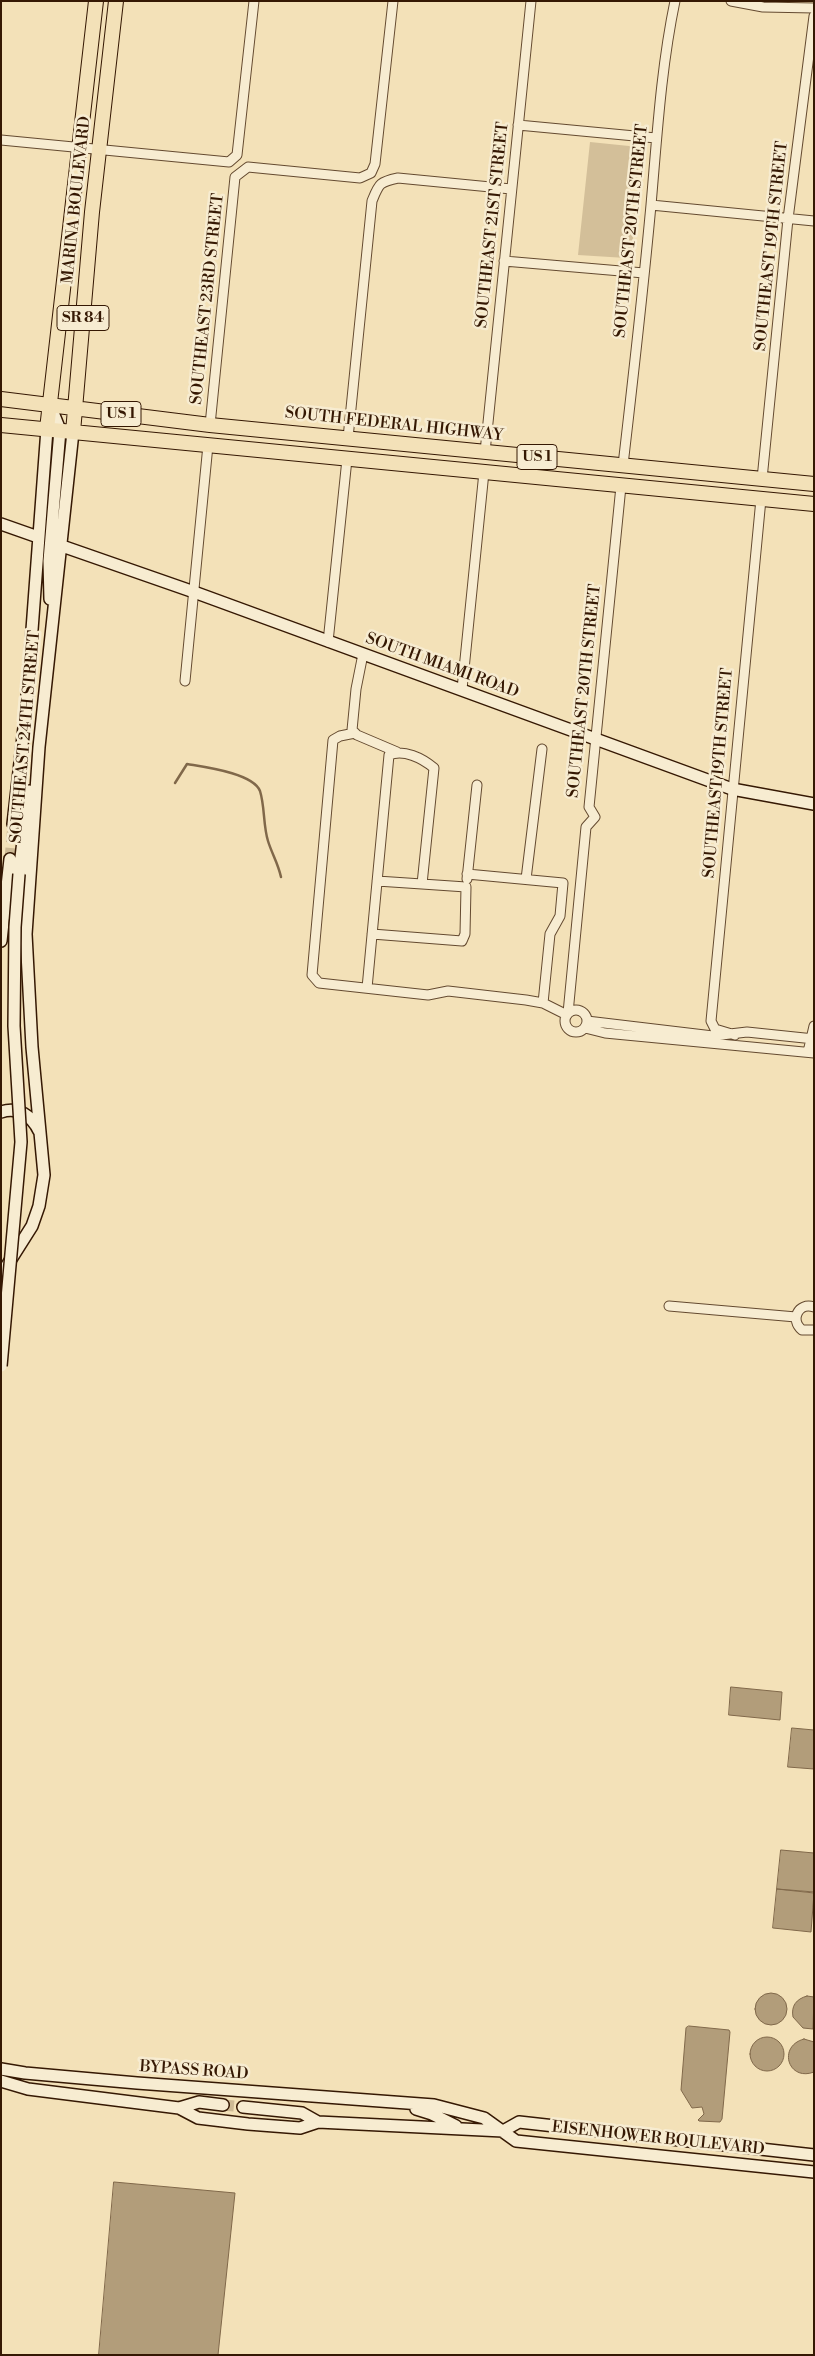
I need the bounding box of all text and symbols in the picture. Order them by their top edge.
street label: MARINA BOULEVARD [59,115,95,285]
street label: SOUTHEAST 21ST STREET [473,121,513,329]
street label: SOUTHEAST 20TH STREET [611,123,653,339]
street label: SOUTHEAST 19TH STREET [751,140,793,352]
street label: SOUTHEAST 23RD STREET [187,192,229,406]
road number: SR 84 [57,306,109,330]
road number: US 1 [101,402,141,426]
street label: SOUTH FEDERAL HIGHWAY [284,404,504,446]
road number: US 1 [517,444,557,470]
street label: SOUTHEAST 20TH STREET [564,583,606,799]
street label: SOUTH MIAMI ROAD [363,629,521,703]
street label: SOUTHEAST 24TH STREET [7,630,45,844]
street label: SOUTHEAST 19TH STREET [700,667,738,879]
street label: BYPASS ROAD [139,2058,249,2084]
street label: EISENHOWER BOULEVARD [551,2118,765,2160]

